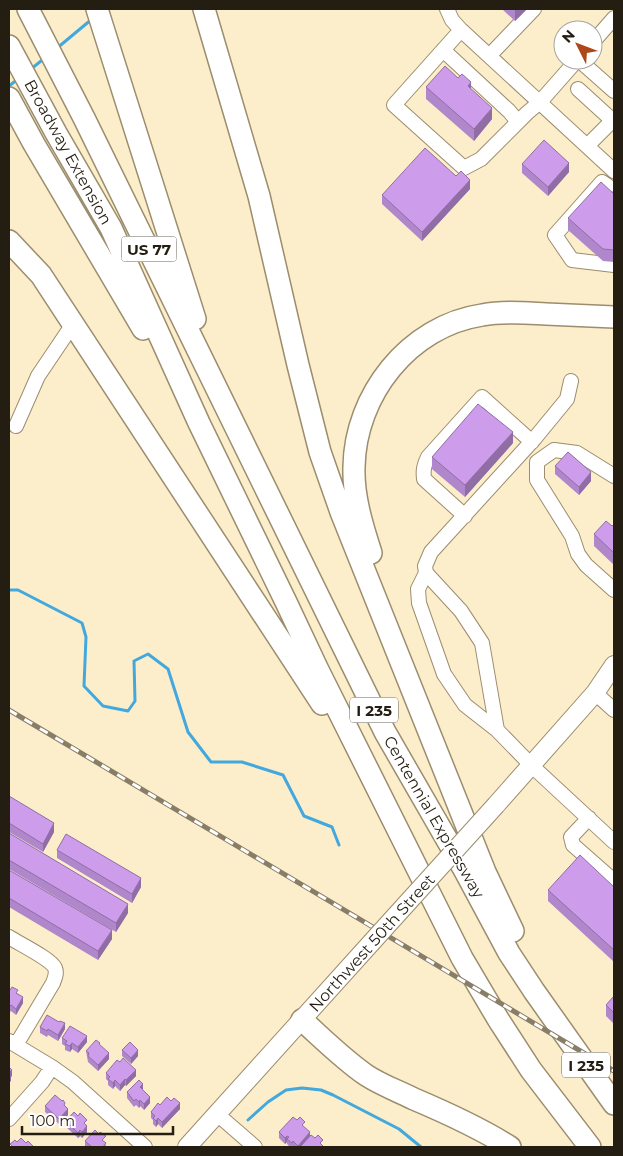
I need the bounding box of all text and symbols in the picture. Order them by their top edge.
north arrow [553,20,603,70]
text: N [558,26,579,47]
street label: Broadway Extension [20,76,116,228]
road number: US 77 [122,236,176,262]
road number: I 235 [350,698,398,722]
street label: Centennial Expressway [380,733,488,902]
street label: Northwest 50th Street [305,870,439,1016]
road number: I 235 [562,1052,610,1078]
scale bar [22,1104,174,1136]
text: 100 m [30,1111,75,1130]

